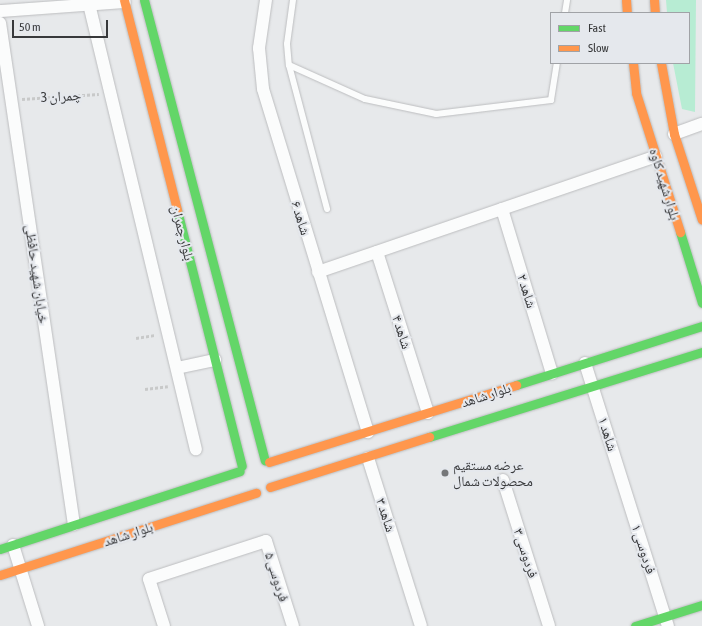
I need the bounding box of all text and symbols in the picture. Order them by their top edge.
scale bar [14,12,110,38]
legend [550,12,690,64]
text: 50 m [19,20,41,34]
text: Fast [588,21,606,35]
text: Slow [588,41,609,55]
street label: چمران 3 [40,87,82,105]
street label: بلوار شهید کاوه [646,146,684,222]
street label: شاهد ۶ [288,199,314,237]
street label: بلوار چمران [168,204,198,262]
street label: خیابان شهید حافظی [22,223,52,325]
street label: شاهد ۲ [514,272,540,310]
street label: شاهد ۴ [389,313,415,351]
street label: بلوار شاهد [459,379,513,411]
street label: شاهد ۱ [595,415,621,453]
place label: عرضه مستقیم محصولات شمال [453,457,533,490]
marker: عرضه مستقیم محصولات شمال [440,468,450,478]
street label: شاهد ۳ [373,496,399,534]
street label: بلوار شاهد [101,518,155,550]
street label: فردوسی ۱ [628,522,660,576]
street label: فردوسی ۳ [510,526,542,580]
street label: فردوسی ۵ [262,550,292,604]

